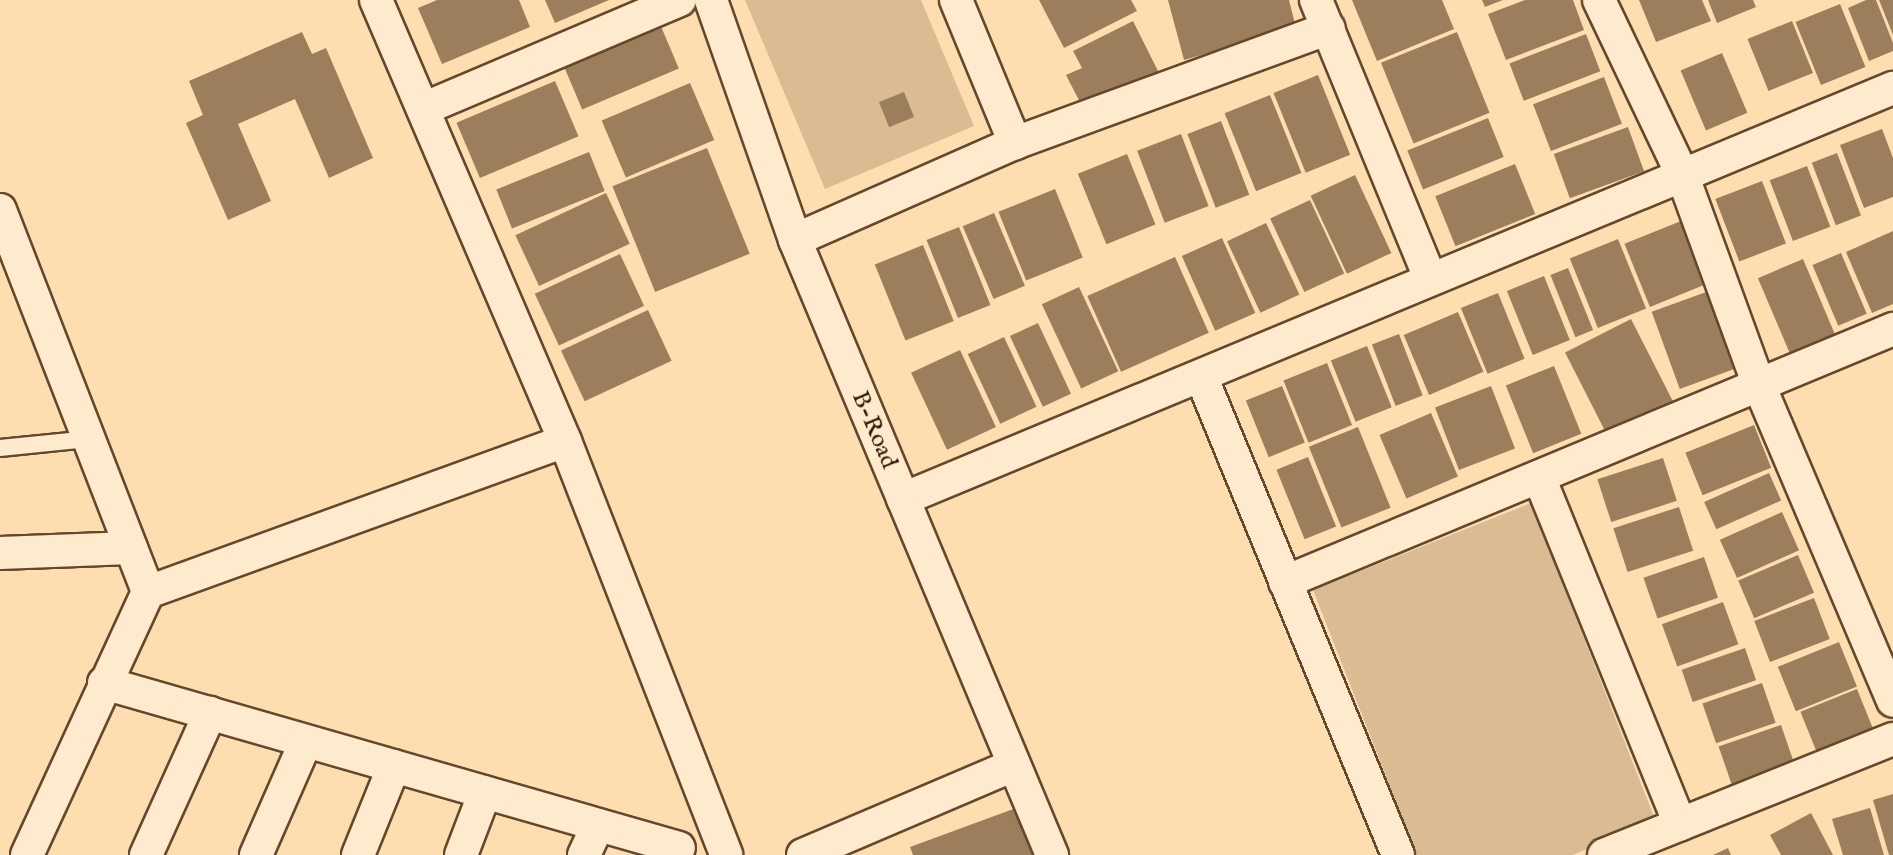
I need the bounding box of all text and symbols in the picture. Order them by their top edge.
street label: B-Road [845,387,903,473]

